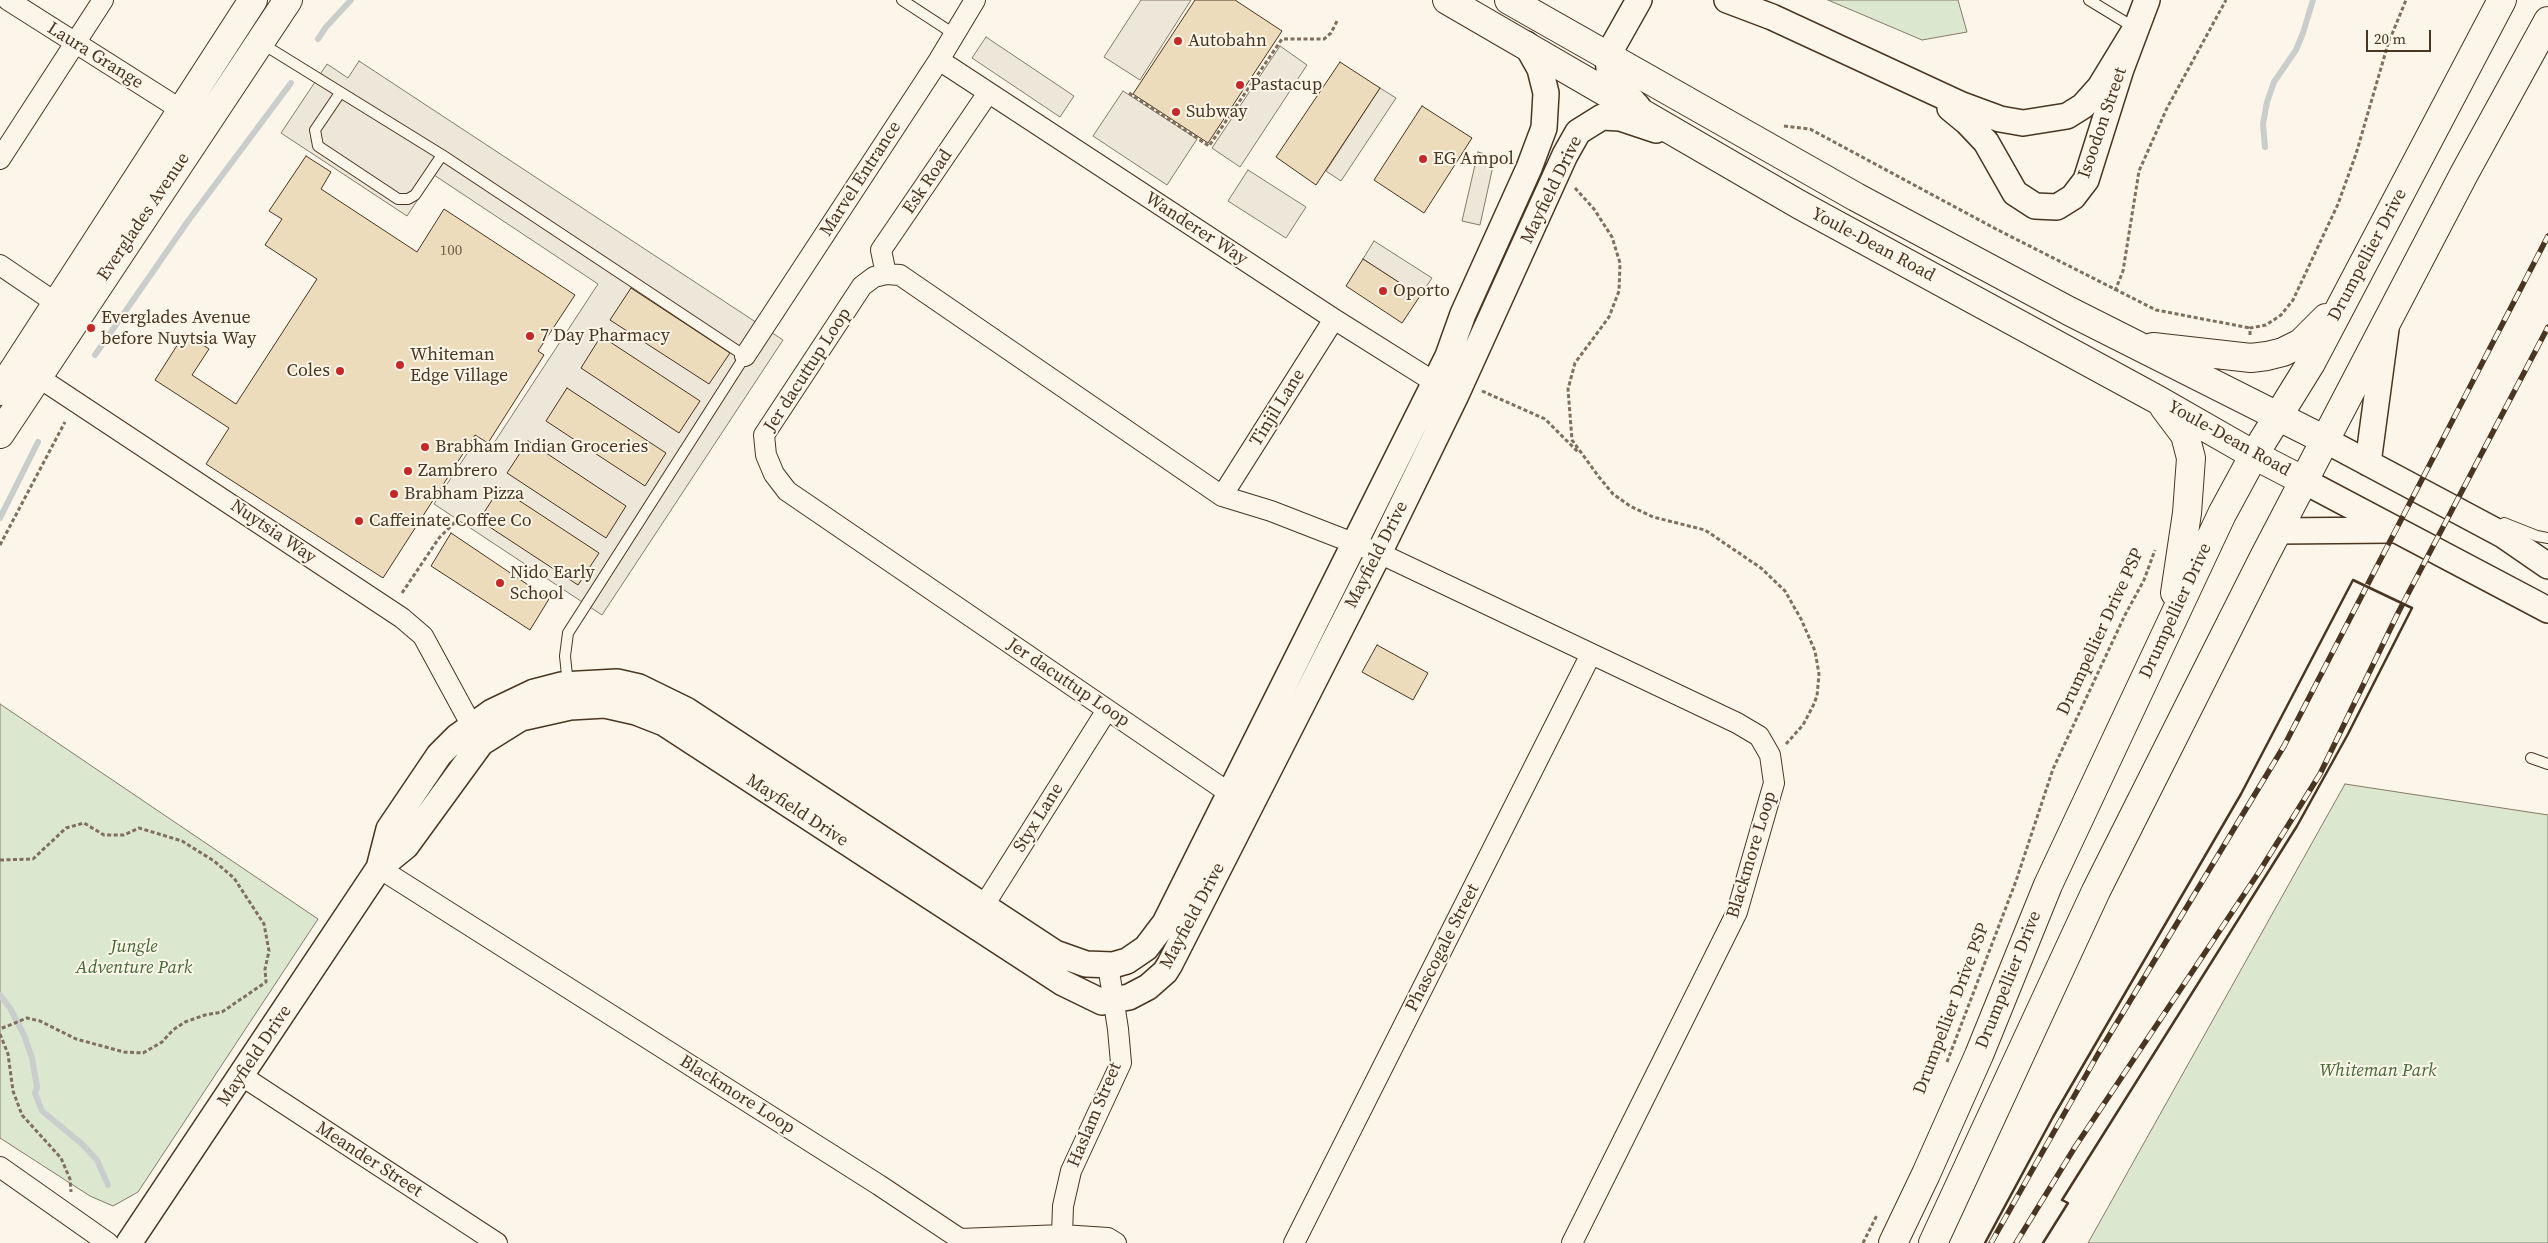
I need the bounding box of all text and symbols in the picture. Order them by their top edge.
street label: Laura Grange [43,18,147,94]
scale bar [2368,20,2433,52]
text: 20 m [2374,28,2406,49]
place label: Autobahn [1188,30,1267,52]
marker: Autobahn [1172,35,1184,47]
street label: Isoodon Street [2074,65,2132,181]
place label: Pastacup [1250,74,1322,96]
marker: Pastacup [1234,79,1246,91]
place label: Subway [1186,101,1248,123]
marker: Subway [1170,106,1182,118]
street label: Marvel Entrance [816,117,906,241]
street label: Mayfield Drive [1517,133,1587,247]
street label: Esk Road [899,146,957,218]
place label: EG Ampol [1433,148,1514,170]
street label: Everglades Avenue [93,149,195,285]
marker: EG Ampol [1417,153,1429,165]
street label: Drumpellier Drive [2324,185,2412,325]
street label: Wanderer Way [1141,188,1251,270]
street label: Youle-Dean Road [1807,203,1939,287]
house number: 100 [440,242,462,260]
place label: Oporto [1393,280,1450,302]
marker: Oporto [1377,285,1389,297]
street label: Jer dacuttup Loop [760,304,856,436]
place label: Everglades Avenue before Nuytsia Way [101,307,256,350]
marker: Everglades Avenue before Nuytsia Way [85,322,97,334]
place label: 7 Day Pharmacy [540,325,670,347]
marker: 7 Day Pharmacy [524,330,536,342]
place label: Whiteman Edge Village [410,344,508,386]
marker: Whiteman Edge Village [394,359,406,371]
place label: Coles [287,360,330,382]
marker: Coles [334,365,346,377]
street label: Tinjil Lane [1246,365,1310,451]
street label: Youle-Dean Road [2164,396,2294,482]
place label: Brabham Indian Groceries [435,436,648,458]
marker: Brabham Indian Groceries [419,441,431,453]
place label: Zambrero [418,460,498,482]
marker: Zambrero [402,465,414,477]
place label: Brabham Pizza [404,483,524,505]
marker: Brabham Pizza [388,488,400,500]
street label: Nuytsia Way [226,495,320,569]
street label: Mayfield Drive [1341,498,1413,612]
place label: Caffeinate Coffee Co [369,510,532,532]
marker: Caffeinate Coffee Co [353,515,365,527]
street label: Drumpellier Drive [2135,540,2217,682]
street label: Drumpellier Drive PSP [2053,545,2149,719]
place label: Nido Early School [510,562,595,604]
marker: Nido Early School [494,577,506,589]
street label: Jer dacuttup Loop [1002,634,1134,732]
street label: Mayfield Drive [742,770,852,852]
street label: Styx Lane [1009,779,1069,857]
street label: Blackmore Loop [1722,789,1782,921]
street label: Mayfield Drive [1156,859,1230,973]
street label: Phascogale Street [1401,881,1485,1015]
street label: Drumpellier Drive [1971,908,2047,1052]
street label: Drumpellier Drive PSP [1909,920,1995,1098]
park label: Jungle Adventure Park [76,936,192,979]
street label: Mayfield Drive [213,1001,297,1111]
street label: Blackmore Loop [675,1051,799,1139]
street label: Haslam Street [1063,1059,1127,1171]
park label: Whiteman Park [2319,1060,2437,1082]
street label: Meander Street [312,1118,426,1202]

